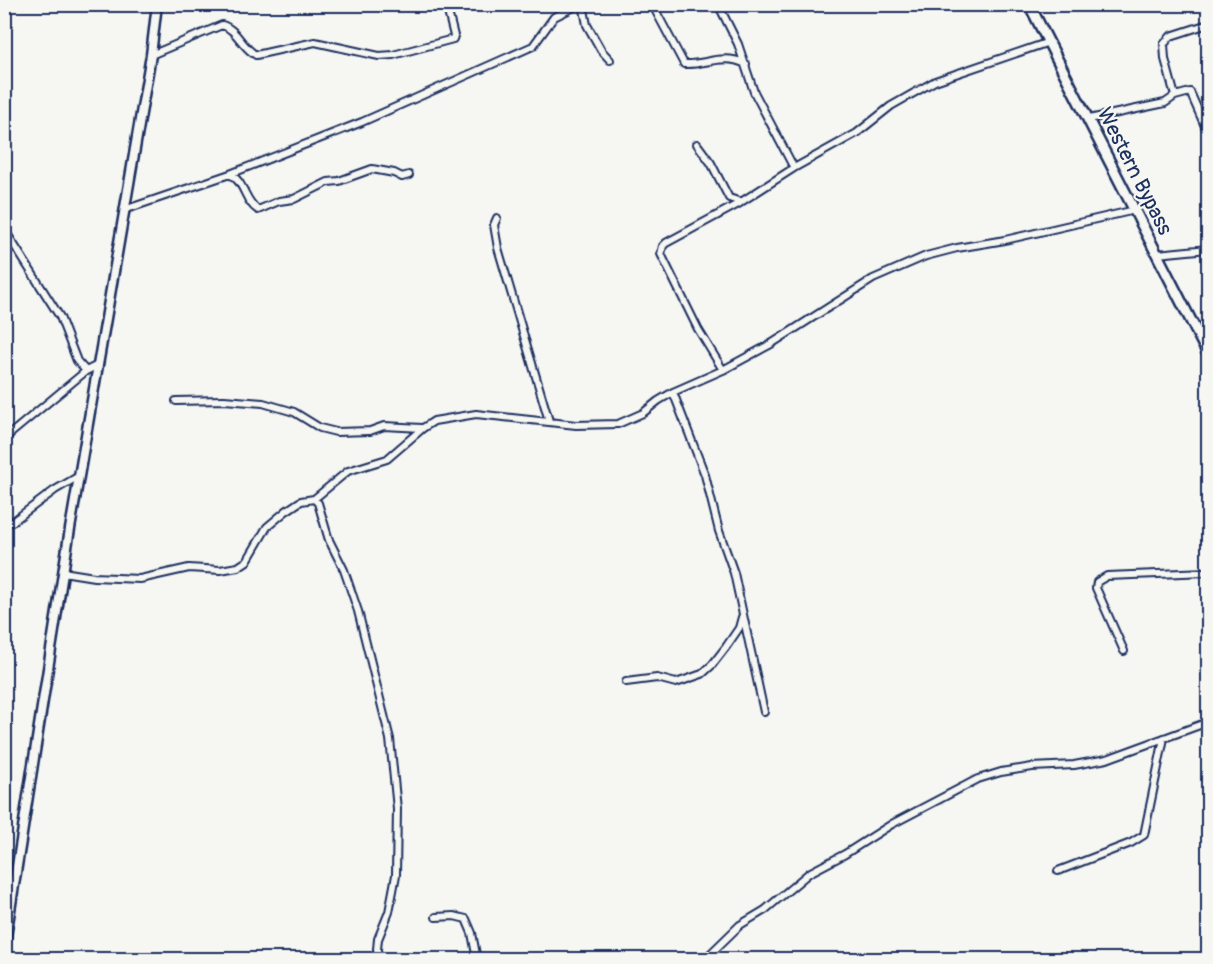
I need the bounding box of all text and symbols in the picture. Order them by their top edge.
street label: Western Bypass [1091,103,1179,240]

